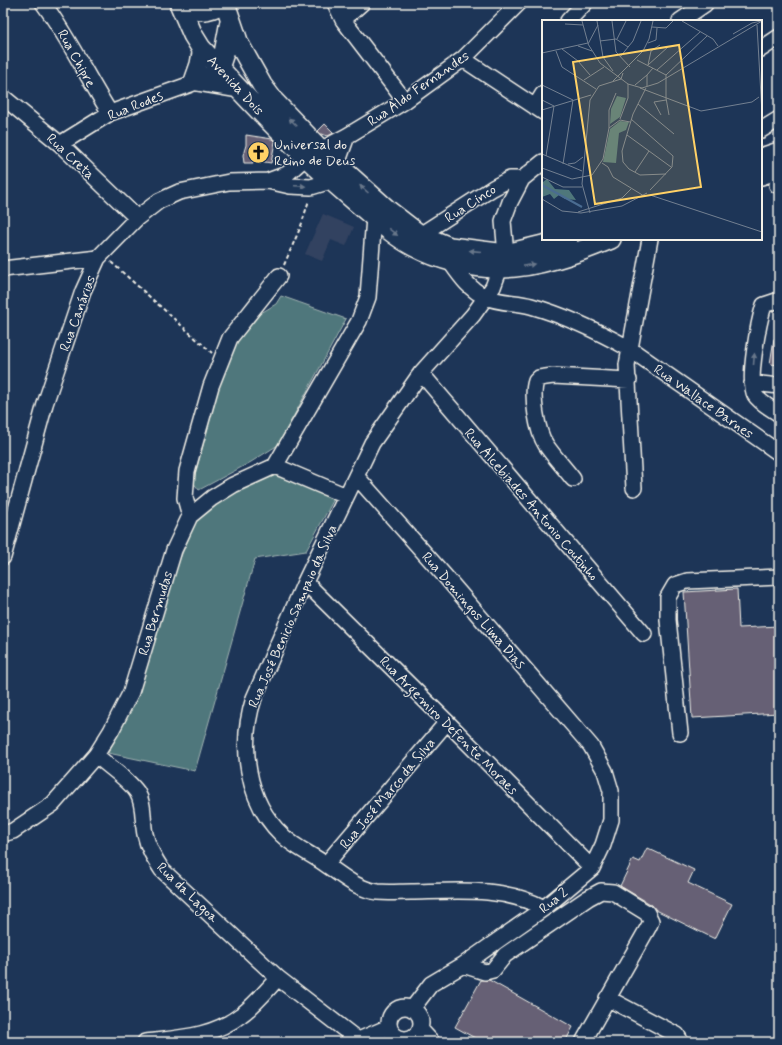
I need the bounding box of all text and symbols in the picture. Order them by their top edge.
inset map [542,20,762,240]
street label: Rua Chipre [53,26,99,91]
street label: Rua Aldo Fernandes [364,47,473,131]
street label: Avenida Dois [203,52,268,119]
street label: Rua Rodes [105,87,166,125]
one-way arrow [289,117,298,127]
street label: Rua Creta [42,130,98,184]
place label: Universal do Reino de Deus [274,136,355,170]
church icon: Universal do Reino de Deus [246,139,272,165]
street label: Rua Cinco [441,181,500,227]
one-way arrow [294,183,306,190]
one-way arrow [359,184,369,194]
one-way arrow [388,228,399,236]
one-way arrow [469,248,481,255]
one-way arrow [523,261,535,267]
street label: Rua Canárias [56,273,100,354]
one-way arrow [751,353,757,365]
street label: Rua Wallace Barnes [650,361,757,443]
street label: Rua Alcebiades Antonio Coutinho [460,425,602,585]
street label: Rua José Benicio Sampaio da Silva [244,522,342,711]
street label: Rua Domingos Lima Dias [417,548,529,673]
street label: Rua Bermudas [135,569,177,658]
street label: Rua Argemiro Defente Moraes [374,653,521,800]
street label: Rua José Marco da Silva [336,734,440,853]
street label: Rua da Lagoa [152,859,223,928]
street label: Rua 2 [536,884,572,918]

